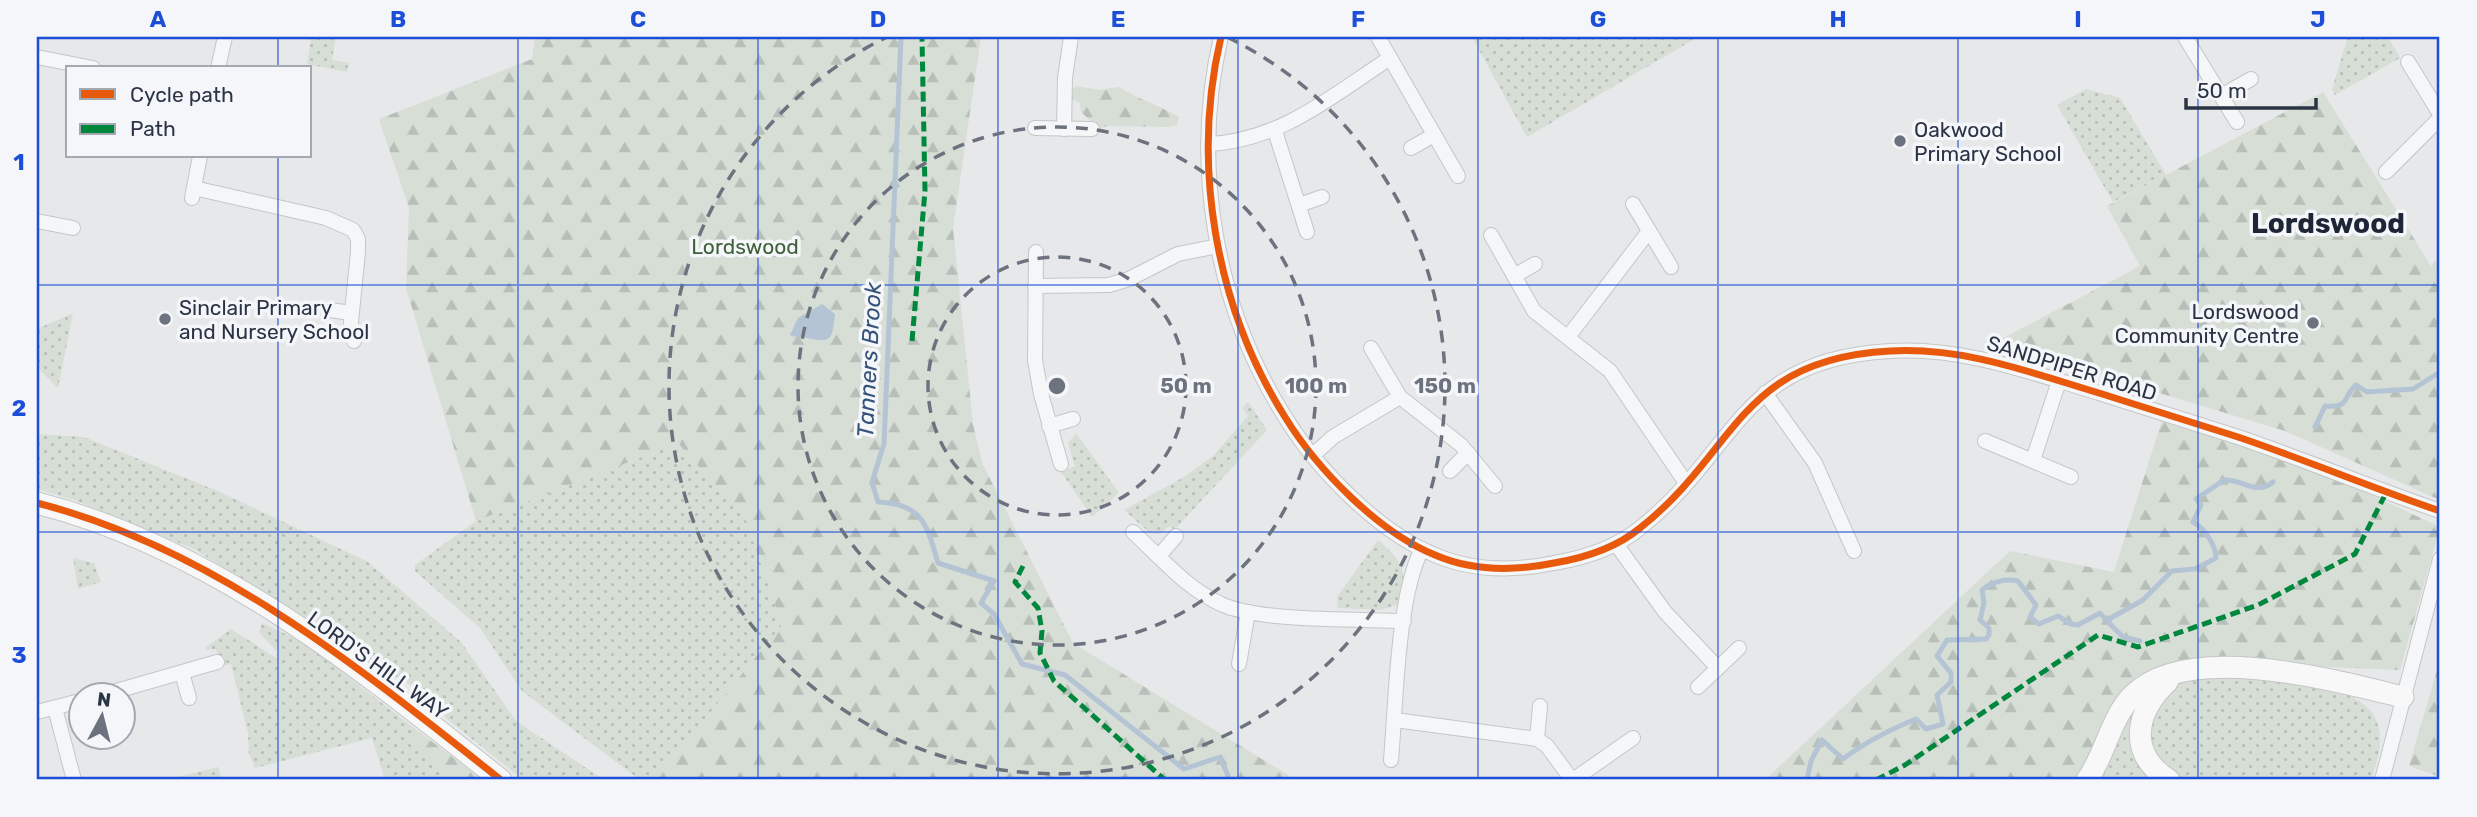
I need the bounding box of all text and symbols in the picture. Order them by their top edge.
text: A [150,5,167,33]
text: B [390,5,406,33]
text: C [630,5,646,33]
text: D [870,5,886,33]
text: E [1111,5,1125,33]
text: F [1351,5,1365,33]
text: G [1590,5,1606,33]
text: H [1829,5,1847,33]
text: I [2074,5,2082,33]
text: J [2310,5,2326,33]
legend [66,66,312,158]
scale bar [2186,66,2316,110]
text: 50 m [2197,78,2247,103]
text: Cycle path [130,82,234,107]
text: Path [130,116,176,141]
place label: Oakwood Primary School [1914,117,2062,166]
marker: Oakwood Primary School [1892,133,1908,149]
text: 1 [13,148,25,176]
district label: Lordswood [2251,207,2405,240]
park label: Lordswood [691,234,799,259]
water label: Tanners Brook [851,280,887,439]
place label: Sinclair Primary and Nursery School [179,295,369,344]
place label: Lordswood Community Centre [2115,299,2299,348]
marker: Sinclair Primary and Nursery School [157,311,173,327]
marker: Lordswood Community Centre [2305,315,2321,331]
street label: SANDPIPER ROAD [1984,330,2160,406]
text: 50 m [1160,373,1212,398]
text: 100 m [1285,373,1347,398]
text: 150 m [1414,373,1476,398]
centre of rings [1045,374,1069,398]
text: 2 [12,394,26,422]
street label: LORD'S HILL WAY [303,606,453,724]
text: 3 [11,641,27,669]
north arrow [66,680,136,750]
text: N [96,687,112,712]

